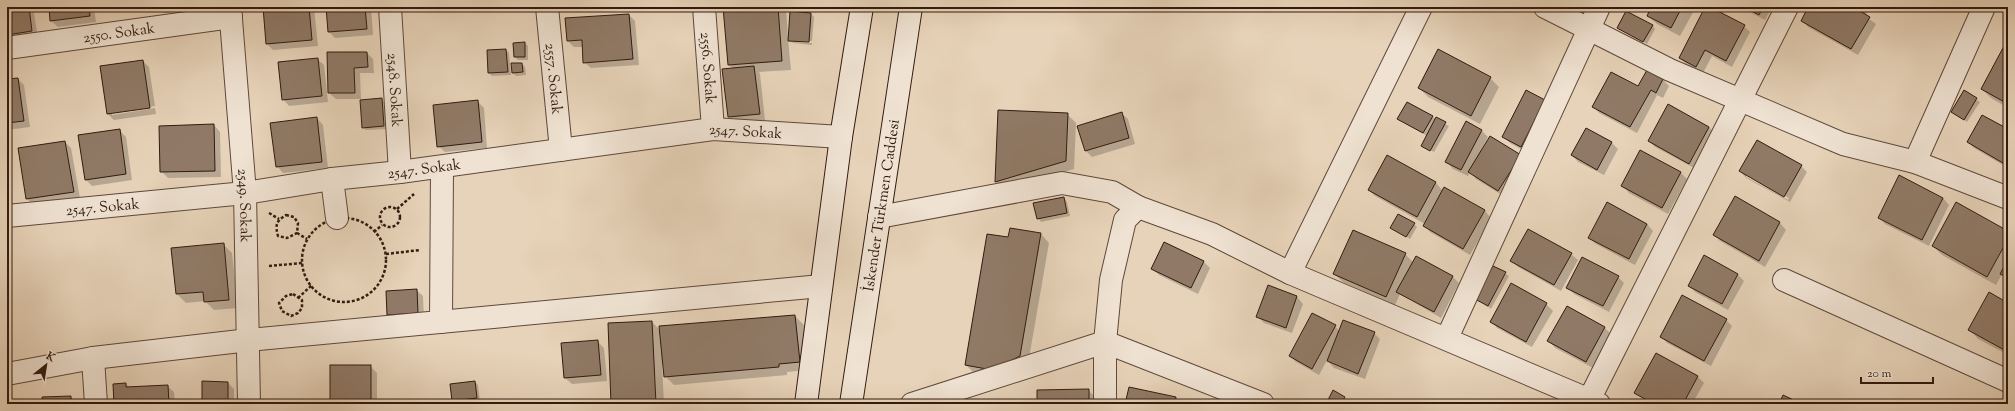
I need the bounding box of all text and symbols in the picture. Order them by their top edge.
street label: 2550. Sokak [82,19,156,49]
street label: 2556. Sokak [694,31,720,105]
street label: 2557. Sokak [539,42,566,115]
street label: 2548. Sokak [381,52,406,128]
street label: İskender Türkmen Caddesi [858,118,906,293]
street label: 2547. Sokak [707,120,783,145]
street label: 2547. Sokak [387,155,462,185]
street label: 2549. Sokak [231,168,255,243]
street label: 2547. Sokak [65,194,141,222]
north arrow [26,345,66,385]
text: K [42,348,58,366]
scale bar [1861,359,1933,385]
text: 20 m [1867,365,1892,383]

